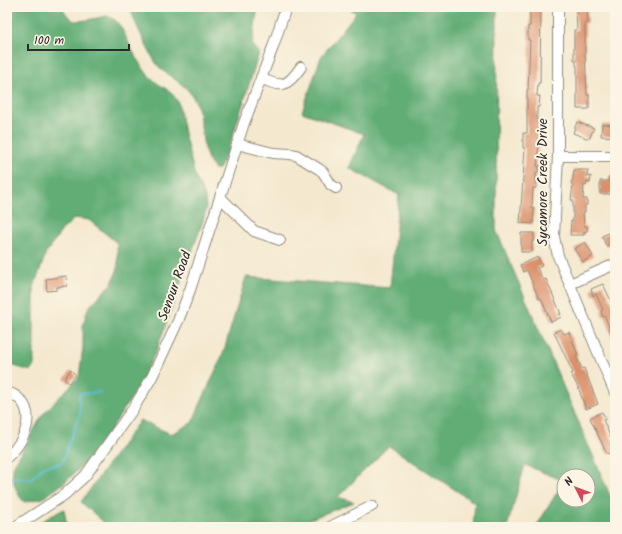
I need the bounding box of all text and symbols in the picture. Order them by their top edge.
scale bar [28,26,129,52]
text: 100 m [34,31,65,50]
street label: Sycamore Creek Drive [532,117,554,246]
street label: Senour Road [152,247,198,324]
north arrow [556,468,596,508]
text: N [560,473,578,491]

